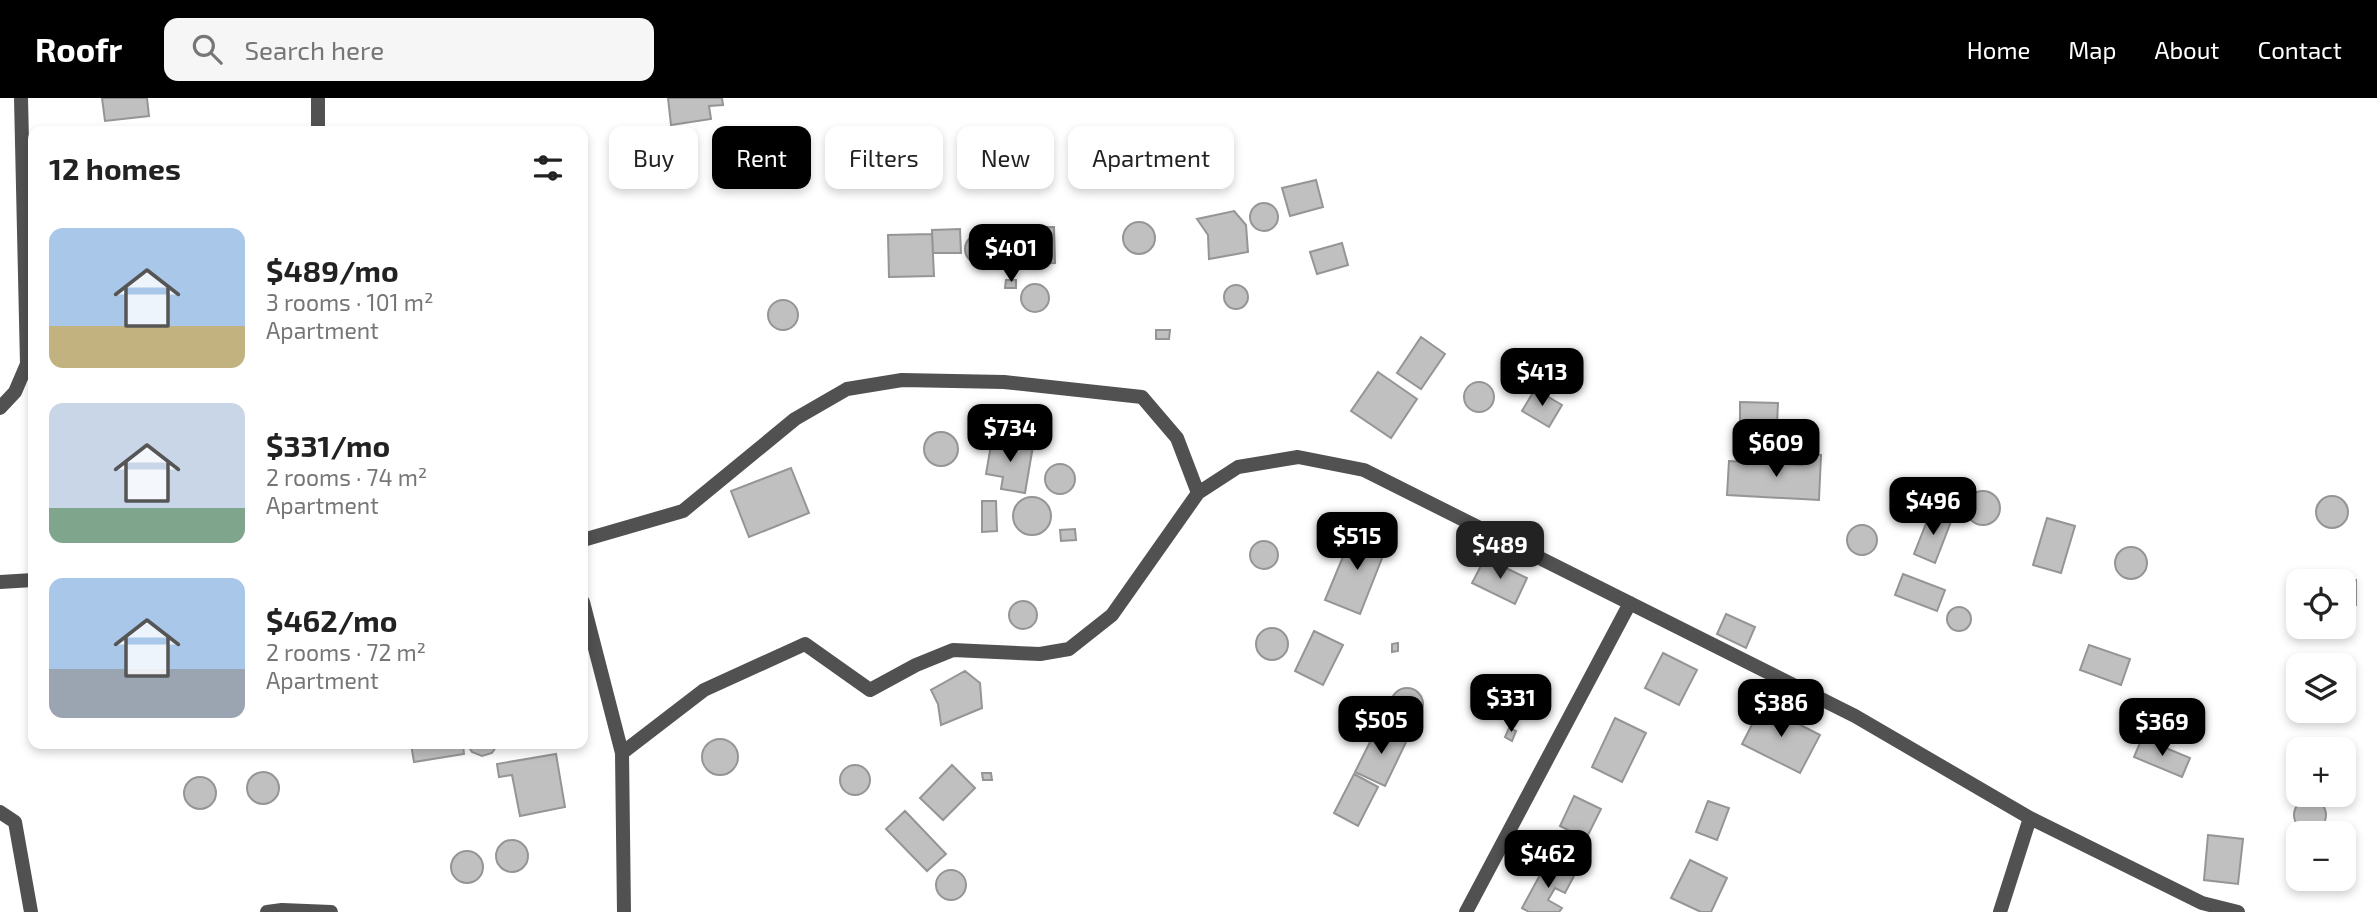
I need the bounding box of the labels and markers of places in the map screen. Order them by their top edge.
pin: $401 [970,225,1052,284]
pin: $413 [1501,348,1583,408]
pin: $734 [969,404,1051,464]
pin: $609 [1735,420,1817,479]
pin: $496 [1892,478,1974,537]
pin: $515 [1316,512,1398,572]
pin: $489 [1459,522,1541,581]
pin: $331 [1470,674,1552,734]
pin: $386 [1740,680,1822,739]
pin: $505 [1340,696,1422,756]
pin: $369 [2121,698,2203,758]
pin: $462 [1507,830,1589,890]

